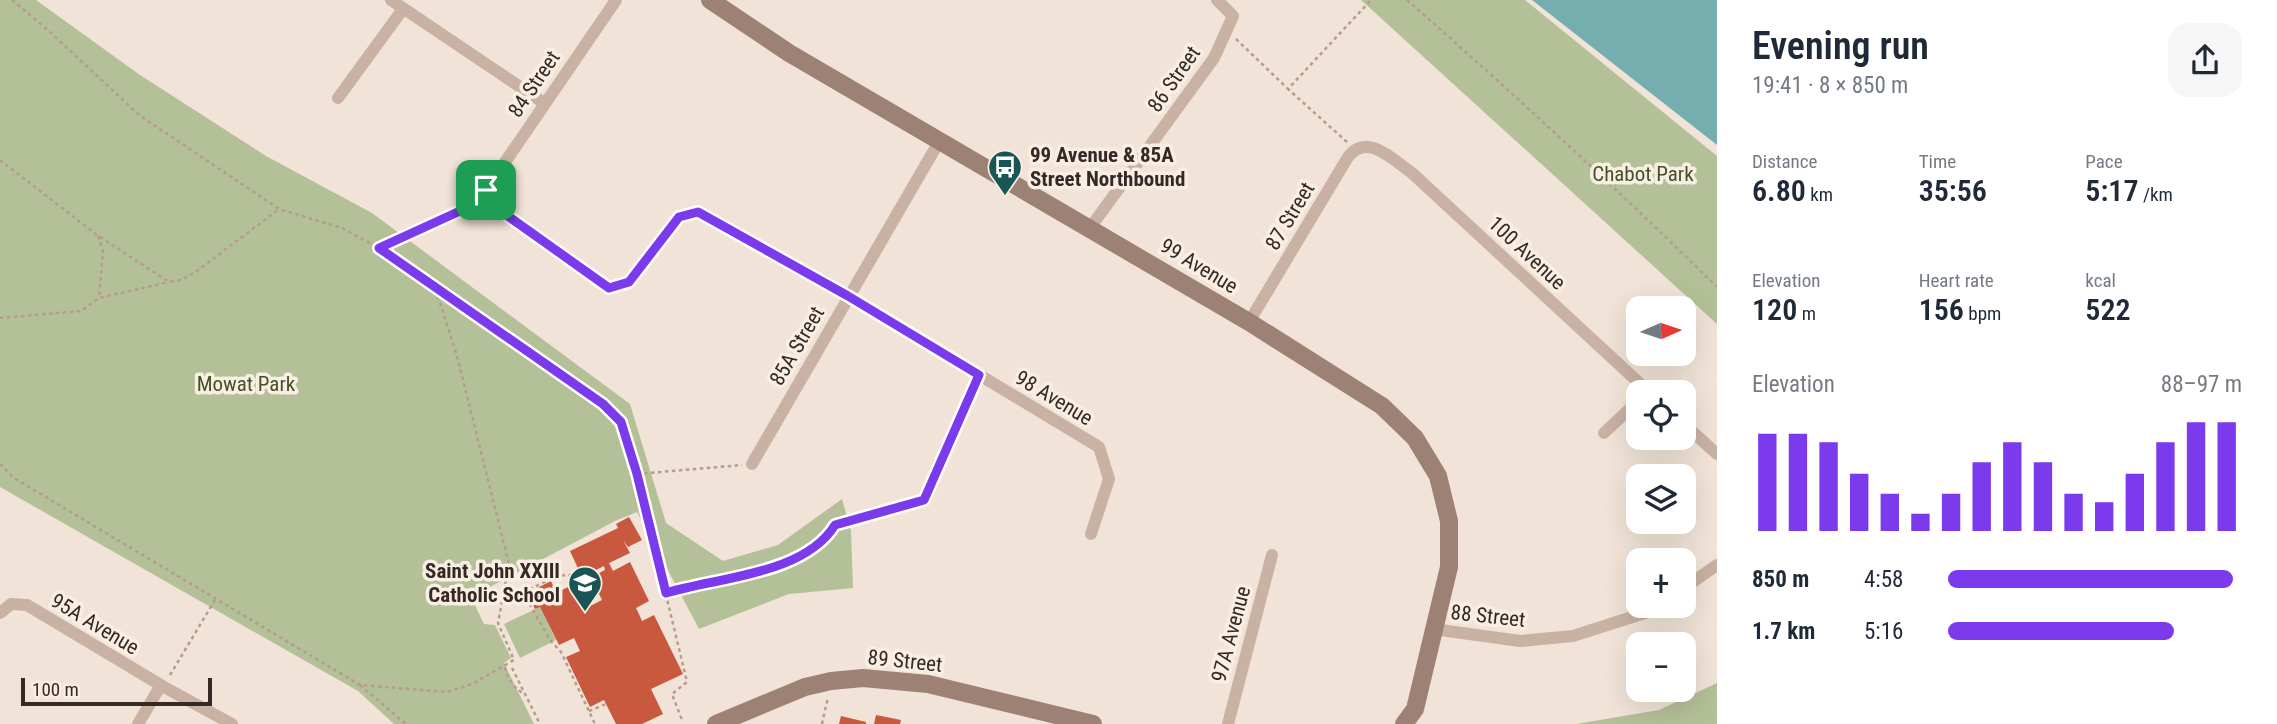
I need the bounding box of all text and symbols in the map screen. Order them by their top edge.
button: share [2168,23,2242,97]
text: Evening run [1752,24,1929,68]
street label: 86 Street [1143,41,1205,117]
street label: 84 Street [503,46,565,122]
text: 19:41 · 8 × 850 m [1752,72,1908,99]
place label: 99 Avenue & 85A Street Northbound [1030,143,1185,191]
bus stop icon: 99 Avenue & 85A Street Northbound [986,148,1024,197]
text: Distance [1752,150,1817,173]
text: Time [1919,150,1956,173]
text: Pace [2085,150,2123,173]
pin [456,160,516,220]
park label: Chabot Park [1592,162,1694,186]
icon: arrive [467,171,505,209]
text: 6.80 [1752,173,1806,208]
text: 35:56 [1919,173,1987,208]
text: 5:17 [2085,173,2139,208]
street label: 87 Street [1260,178,1320,254]
text: km [1806,183,1833,206]
text: /km [2139,183,2173,206]
street label: 100 Avenue [1484,211,1571,295]
street label: 99 Avenue [1156,234,1242,299]
text: Elevation [1752,269,1820,292]
text: Heart rate [1919,269,1994,292]
text: kcal [2085,269,2116,292]
text: 120 [1752,292,1797,327]
text: 156 [1919,292,1964,327]
text: 522 [2085,292,2131,327]
north arrow [1626,296,1696,366]
map controls [1626,296,1696,702]
street label: 85A Street [765,302,829,390]
text: m [1797,302,1816,325]
text: bpm [1964,302,2001,325]
street label: 98 Avenue [1011,366,1097,431]
text: Elevation [1752,371,1835,398]
text: 88–97 m [2161,371,2242,398]
park label: Mowat Park [197,372,296,396]
button: locate [1626,380,1696,450]
button: layers [1626,464,1696,534]
button: + [1626,548,1696,618]
place label: Saint John XXIII Catholic School [425,559,560,607]
school or university icon: Saint John XXIII Catholic School [566,564,604,613]
text: 850 m [1752,566,1809,593]
text: 4:58 [1864,566,1903,593]
street label: 97A Avenue [1207,583,1255,684]
street label: 95A Avenue [47,588,143,660]
street label: 88 Street [1450,600,1526,632]
text: 1.7 km [1752,618,1815,645]
text: 5:16 [1864,618,1903,645]
button: − [1626,632,1696,702]
street label: 89 Street [867,645,943,677]
scale bar [21,675,212,707]
text: 100 m [32,678,79,701]

